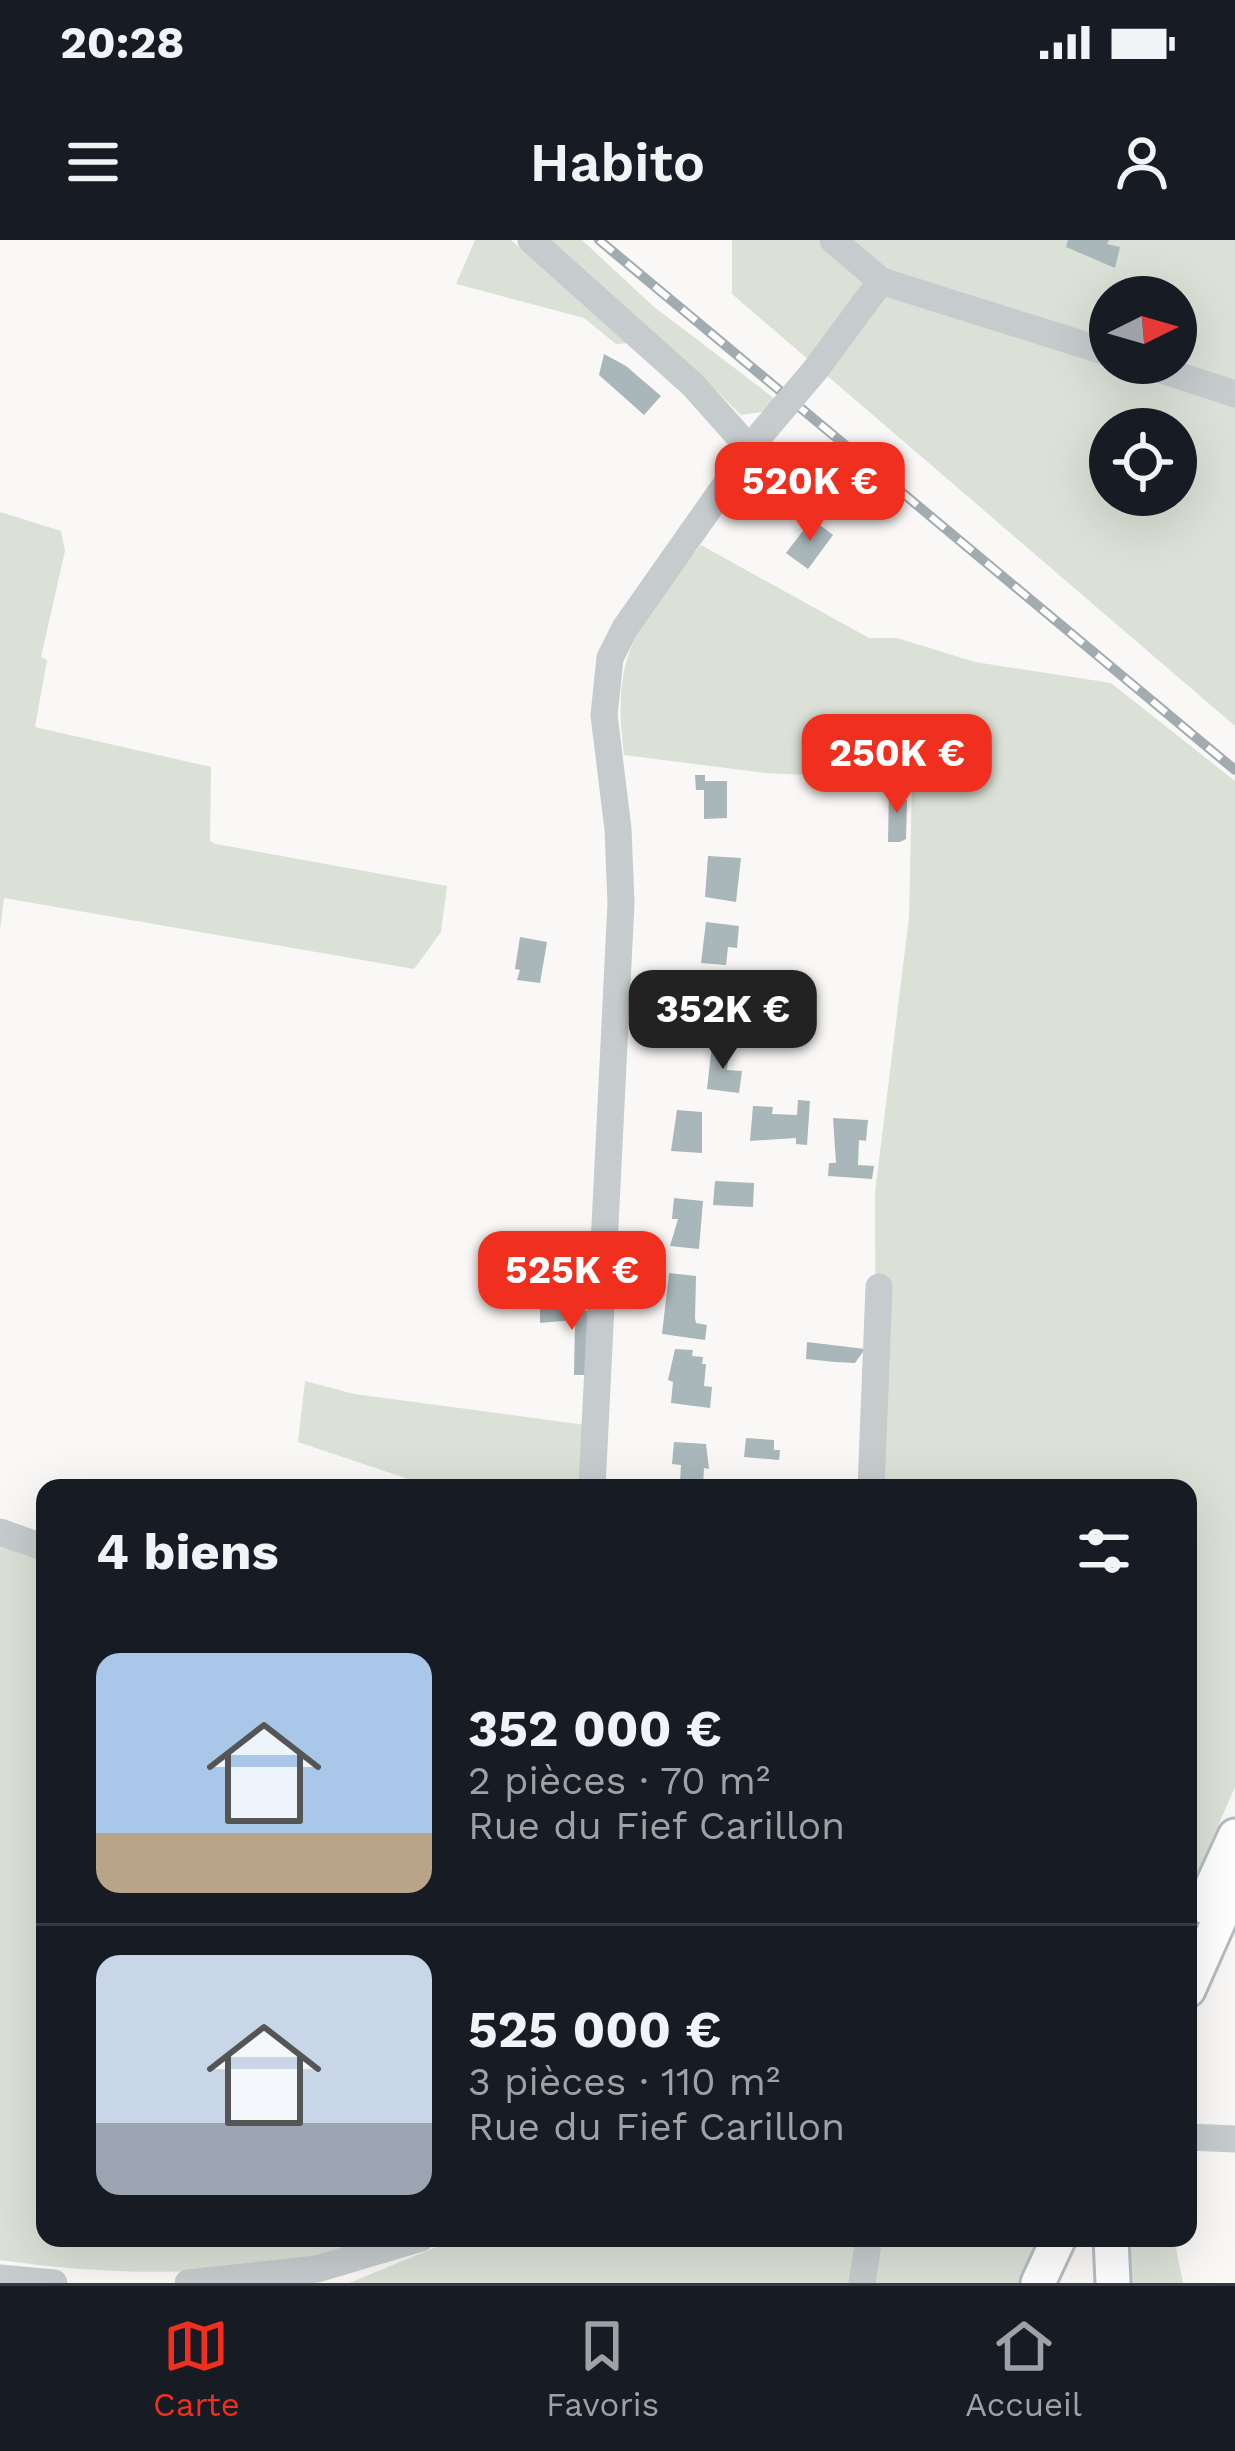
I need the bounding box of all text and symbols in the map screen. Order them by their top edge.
text: 20:28 [60,16,184,69]
icon: menu [60,129,126,195]
icon: person [1109,129,1175,195]
text: Habito [530,131,705,194]
north arrow [1089,276,1197,384]
map controls [1089,276,1197,516]
button: locate [1089,408,1197,516]
pin: 520K € [712,442,908,544]
text: 520K € [742,458,878,503]
pin: 250K € [799,714,995,816]
text: 250K € [829,730,965,775]
pin: 352K € [625,970,821,1072]
text: 352K € [656,986,790,1031]
pin: 525K € [474,1231,670,1333]
text: 525K € [505,1247,639,1292]
icon: filters [1071,1518,1137,1584]
text: 4 biens [96,1522,279,1581]
text: 352 000 € [468,1699,722,1758]
icon: home [192,1701,336,1845]
text: 2 pièces · 70 m² [468,1758,770,1803]
text: Rue du Fief Carillon [468,1803,845,1848]
text: 525 000 € [468,2000,721,2059]
icon: home [192,2003,336,2147]
text: 3 pièces · 110 m² [468,2059,780,2104]
text: Rue du Fief Carillon [468,2104,845,2149]
tab: Carte [153,2313,240,2424]
tab: Favoris [546,2313,659,2424]
tab: Accueil [965,2313,1082,2424]

